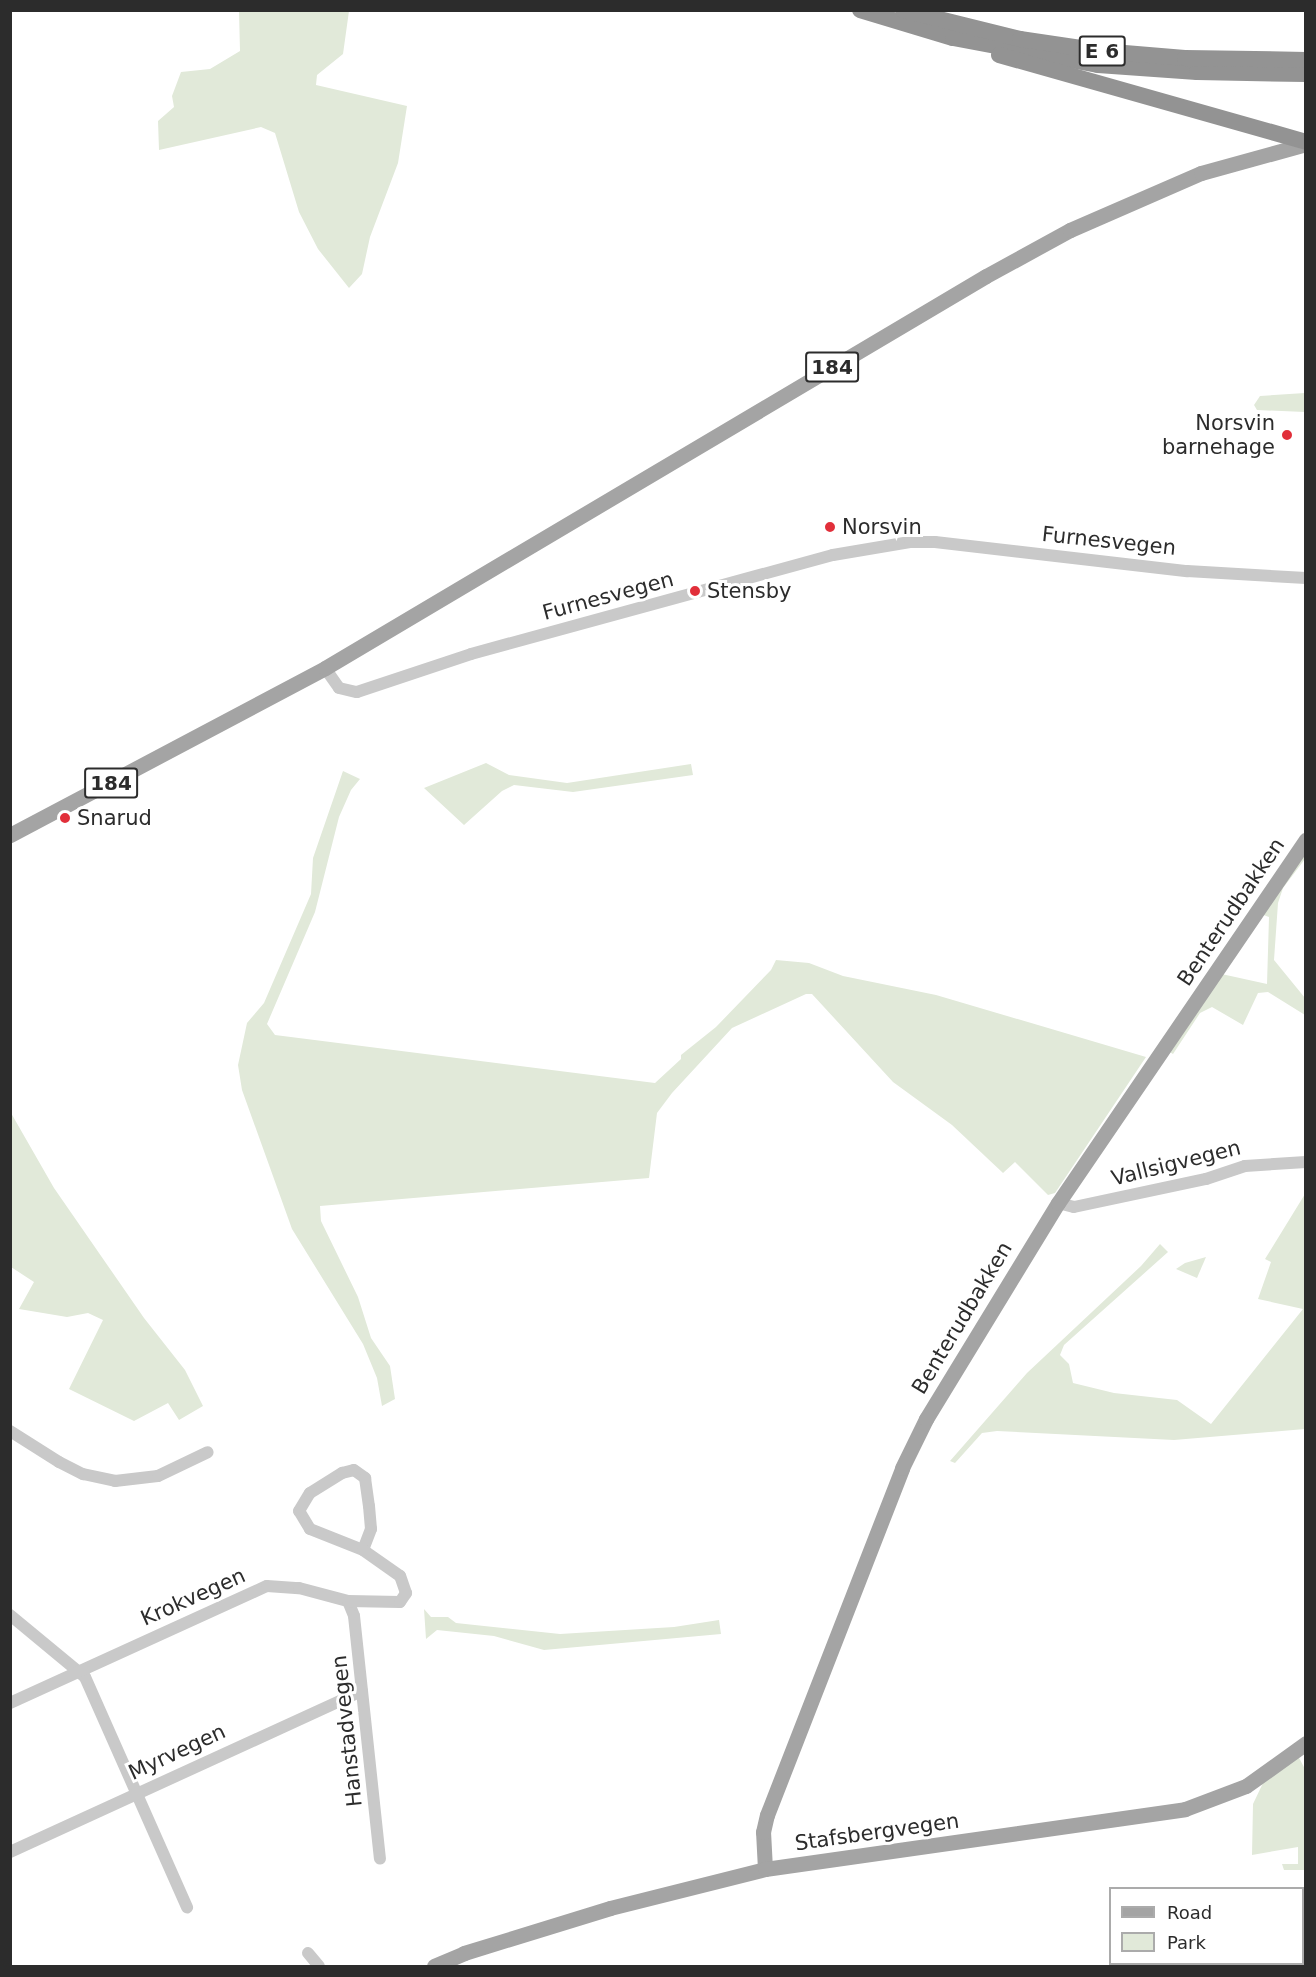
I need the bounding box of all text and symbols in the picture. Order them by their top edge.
road number: E 6 [1078,34,1126,68]
road number: 184 [805,350,859,384]
place label: Norsvin barnehage [1162,410,1275,460]
marker: Norsvin barnehage [1280,428,1294,442]
place label: Norsvin [842,514,922,540]
marker: Norsvin [823,520,837,534]
street label: Furnesvegen [1041,521,1177,561]
street label: Furnesvegen [540,566,676,626]
place label: Stensby [707,578,791,604]
marker: Stensby [688,584,702,598]
road number: 184 [84,766,138,800]
place label: Snarud [77,805,152,831]
marker: Snarud [58,811,72,825]
street label: Benterudbakken [1172,833,1290,991]
street label: Vallsigvegen [1109,1135,1243,1191]
street label: Benterudbakken [907,1237,1017,1399]
street label: Krokvegen [137,1563,249,1631]
street label: Hanstadvegen [327,1654,367,1808]
street label: Myrvegen [125,1719,229,1785]
street label: Stafsbergvegen [793,1808,961,1856]
legend [1109,1887,1304,1965]
text: Road [1167,1902,1212,1923]
text: Park [1167,1932,1206,1953]

